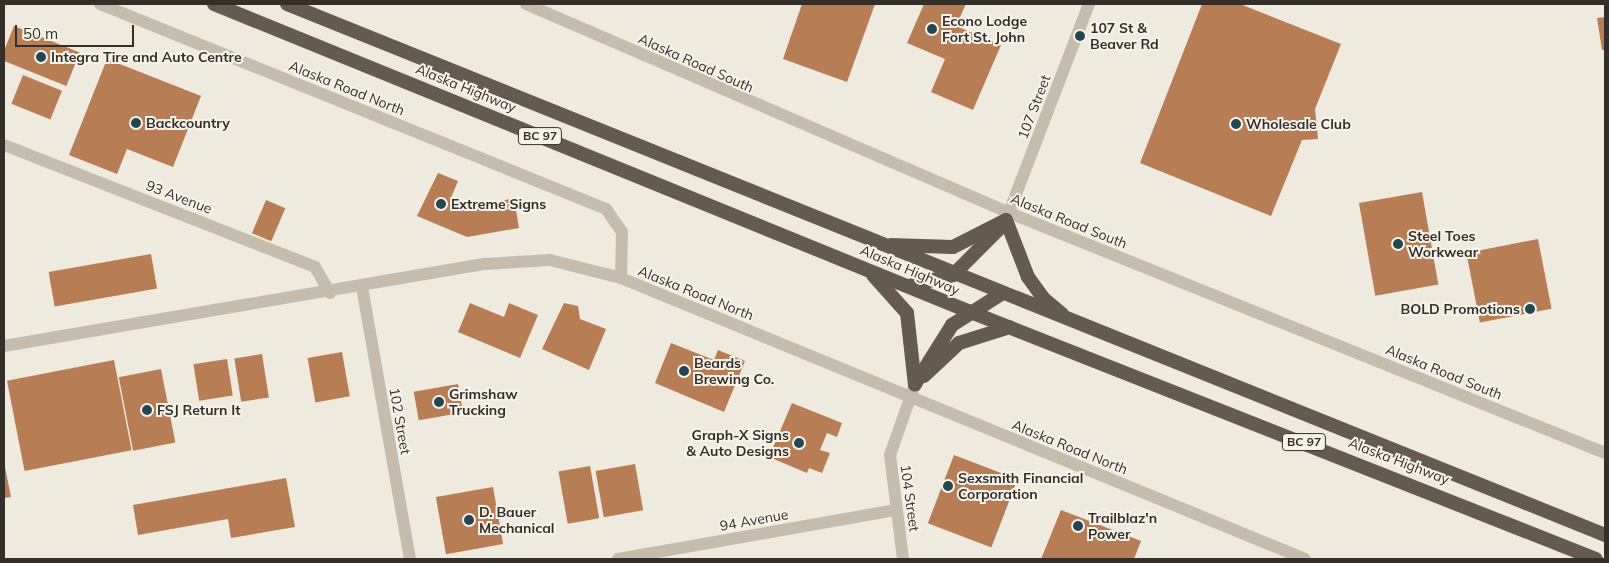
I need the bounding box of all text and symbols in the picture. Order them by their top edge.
place label: Econo Lodge Fort St. John [942,13,1027,46]
scale bar [18,15,136,47]
place label: 107 St & Beaver Rd [1090,20,1159,52]
marker: Econo Lodge Fort St. John [926,23,938,35]
text: 50 m [23,24,58,43]
street label: Alaska Road South [636,30,756,96]
marker: 107 St & Beaver Rd [1074,30,1086,42]
place label: Integra Tire and Auto Centre [51,49,242,65]
marker: Integra Tire and Auto Centre [35,51,47,63]
street label: Alaska Road North [287,57,407,119]
street label: Alaska Highway [413,60,519,116]
street label: 107 Street [1014,72,1054,142]
place label: Backcountry [146,115,230,131]
place label: Wholesale Club [1246,116,1351,132]
marker: Backcountry [130,117,142,129]
marker: Wholesale Club [1230,118,1242,130]
road number: BC 97 [518,126,562,146]
street label: 93 Avenue [144,177,214,217]
street label: Alaska Road South [1008,190,1130,252]
place label: Extreme Signs [451,196,546,212]
marker: Extreme Signs [435,198,447,210]
place label: Steel Toes Workwear [1408,228,1478,260]
marker: Steel Toes Workwear [1392,238,1404,250]
street label: Alaska Highway [858,241,962,299]
street label: Alaska Road North [636,262,756,324]
place label: BOLD Promotions [1401,301,1520,317]
marker: BOLD Promotions [1524,303,1536,315]
street label: Alaska Road South [1383,341,1505,403]
place label: Beards Brewing Co. [694,355,774,388]
marker: Beards Brewing Co. [678,365,690,377]
street label: 102 Street [386,386,414,456]
place label: Grimshaw Trucking [449,386,518,418]
marker: Grimshaw Trucking [433,396,445,408]
place label: FSJ Return It [157,402,241,418]
marker: FSJ Return It [141,404,153,416]
street label: Alaska Road North [1010,416,1130,478]
place label: Graph-X Signs & Auto Designs [686,427,789,460]
road number: BC 97 [1282,432,1326,452]
street label: Alaska Highway [1346,434,1452,488]
marker: Graph-X Signs & Auto Designs [793,437,805,449]
street label: 104 Street [897,463,923,533]
place label: Sexsmith Financial Corporation [958,470,1083,502]
marker: Sexsmith Financial Corporation [942,480,954,492]
place label: D. Bauer Mechanical [479,504,554,536]
street label: 94 Avenue [718,506,790,534]
place label: Trailblaz'n Power [1088,510,1157,542]
marker: D. Bauer Mechanical [463,514,475,526]
marker: Trailblaz'n Power [1072,520,1084,532]

